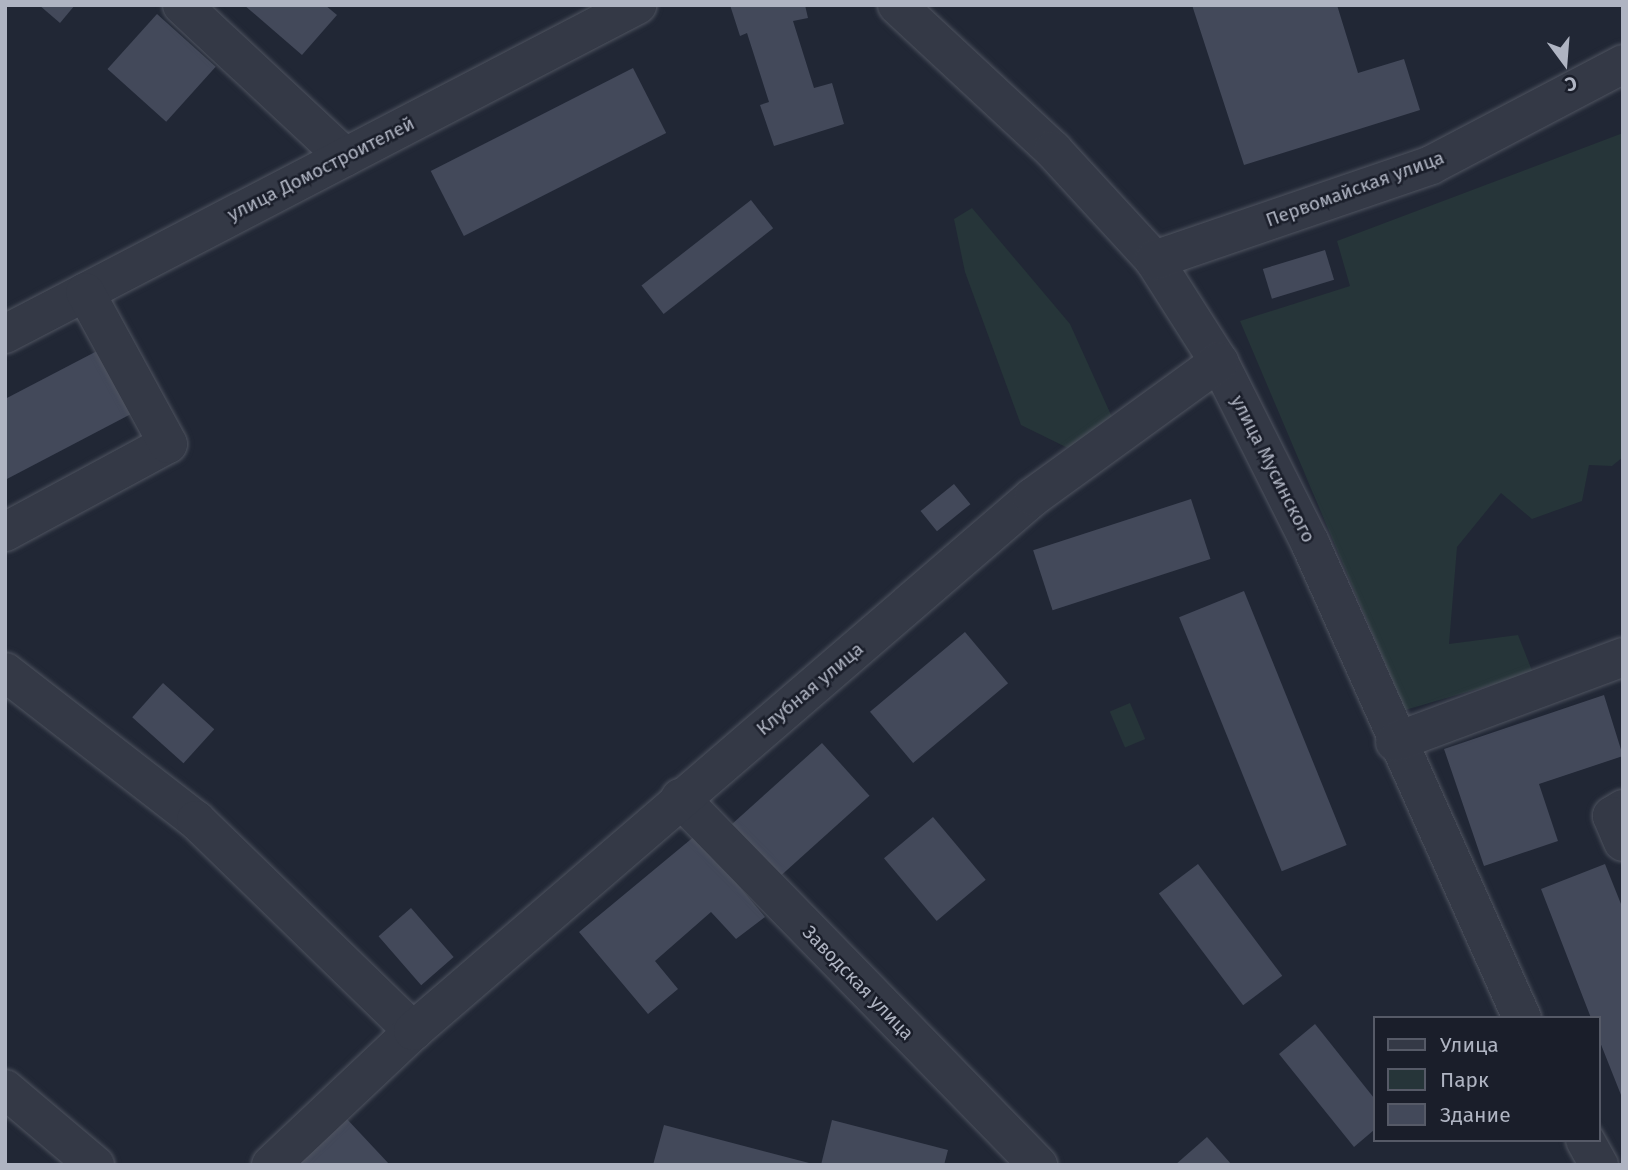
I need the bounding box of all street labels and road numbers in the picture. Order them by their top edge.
street label: улица Домостроителей [224,112,418,226]
street label: Первомайская улица [1263,146,1447,232]
street label: улица Мусинского [1226,391,1320,547]
street label: Клубная улица [752,638,868,740]
street label: Заводская улица [798,921,918,1045]

